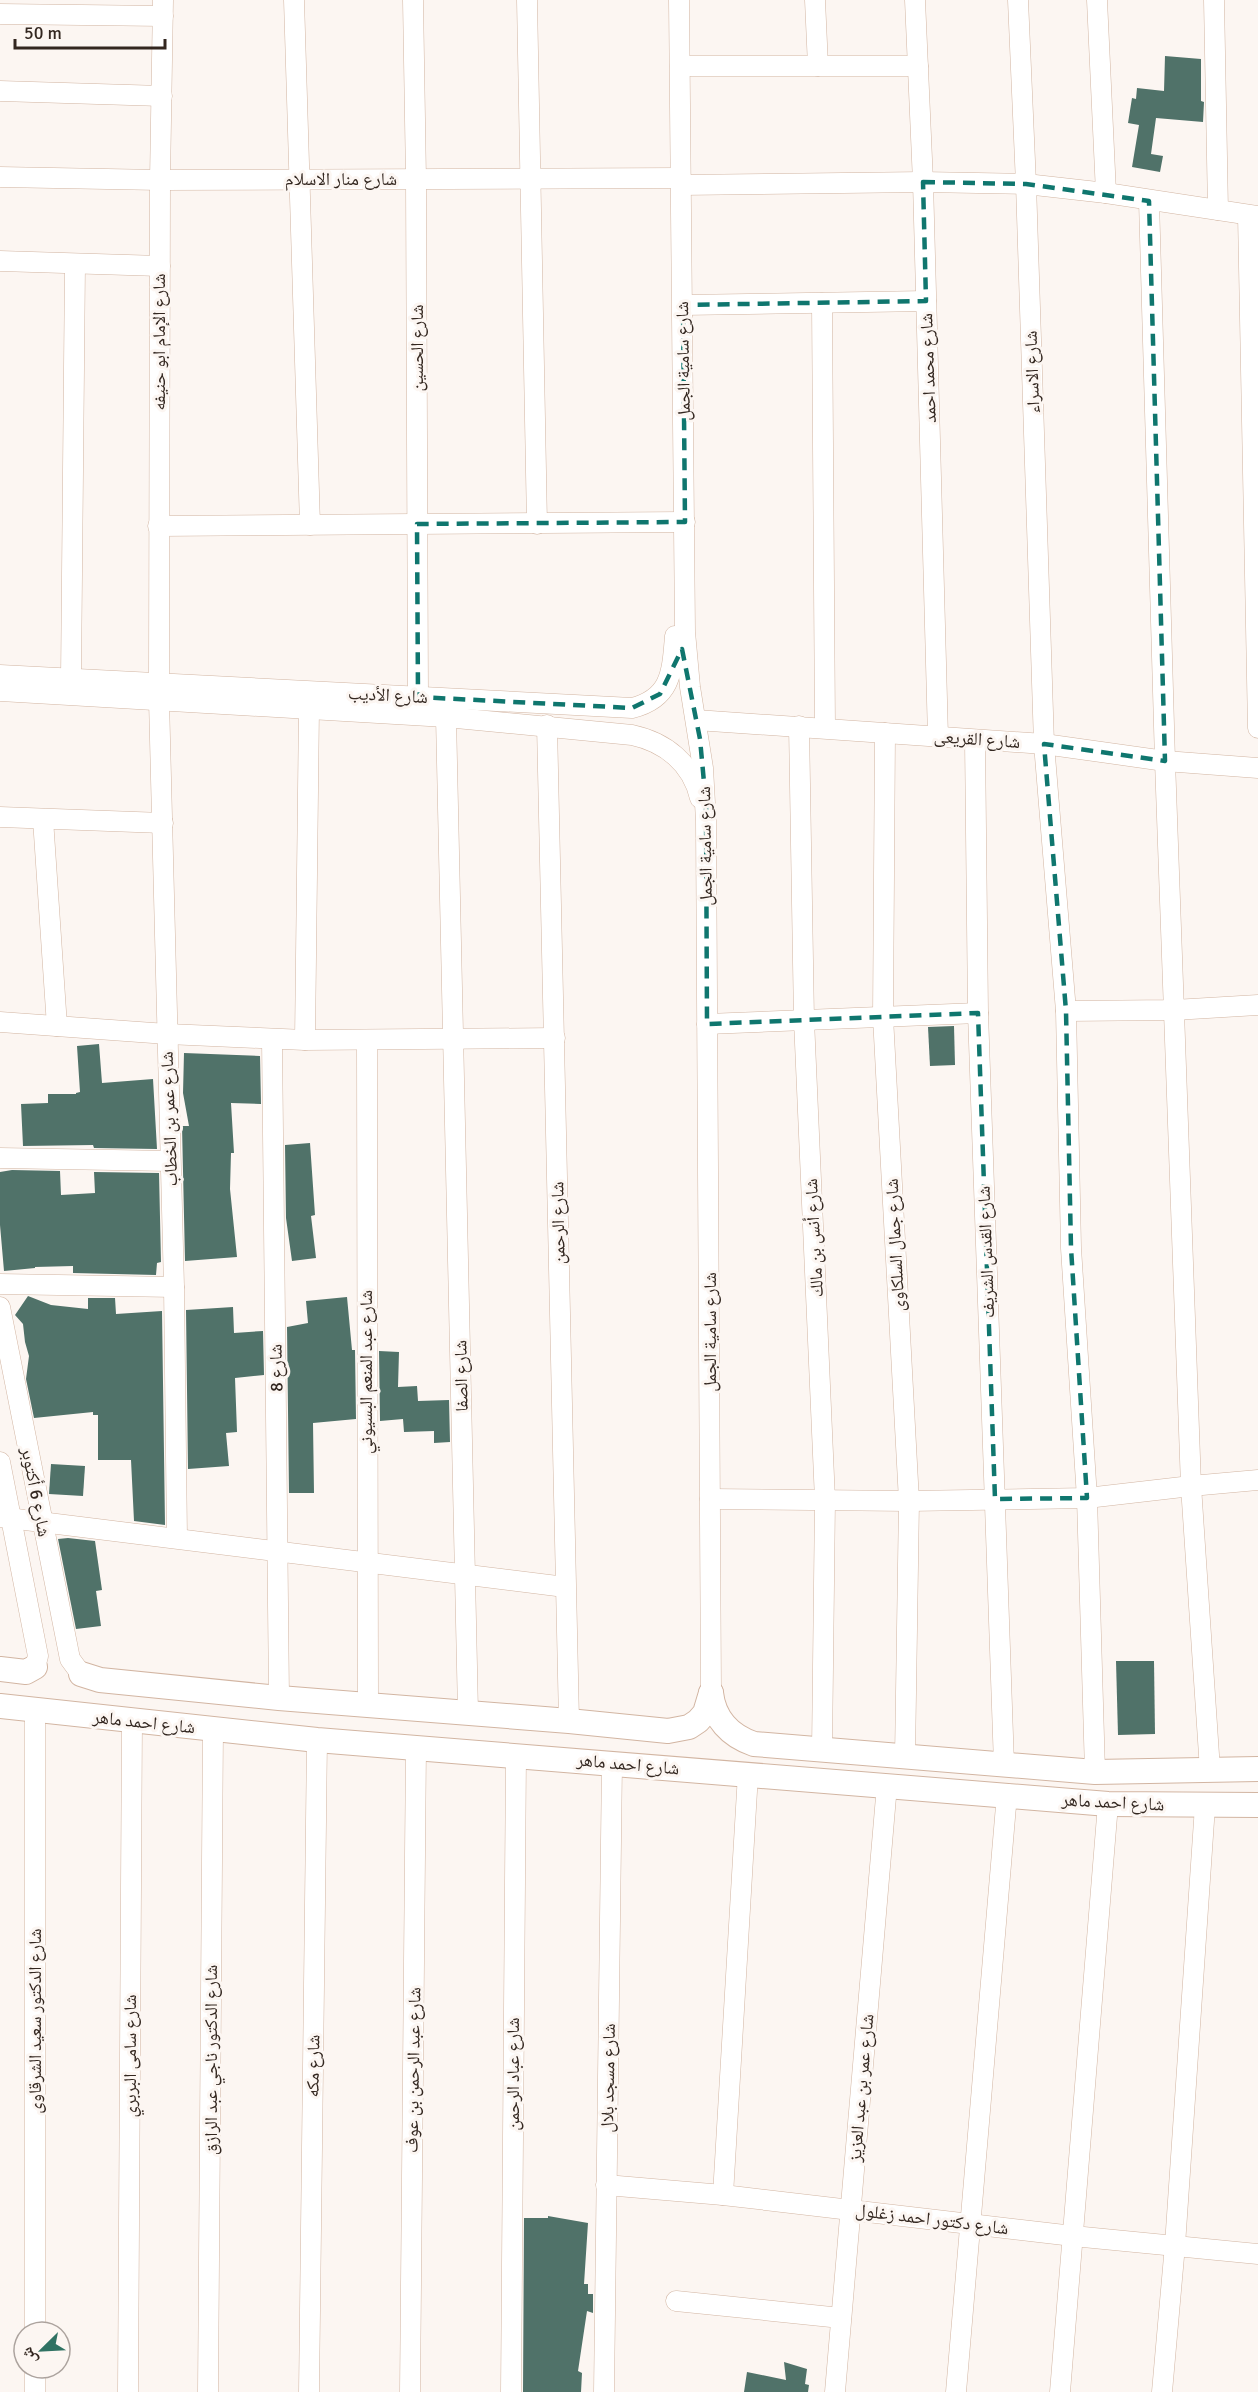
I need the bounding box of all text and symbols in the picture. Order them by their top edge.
scale bar [15,12,165,50]
text: 50 m [24,22,62,44]
street label: شارع منار الاسلام [285,168,397,191]
street label: شارع الإمام ابو حنيفه [148,273,171,411]
street label: شارع سامية الجمل [671,301,695,421]
street label: شارع الحسين [406,304,428,392]
street label: شارع محمد احمد [915,313,941,423]
street label: شارع الاسراء [1020,330,1044,414]
street label: شارع الأديب [347,682,429,708]
street label: شارع القريعى [933,725,1021,753]
street label: شارع سامية الجمل [693,786,717,906]
street label: شارع عمر بن الخطاب [156,1051,182,1187]
street label: شارع أنس بن مالك [800,1178,828,1298]
street label: شارع جمال السلكاوى [881,1178,909,1312]
street label: شارع الرحمن [546,1181,570,1265]
street label: شارع القدس الشريف [973,1186,999,1318]
street label: شارع سامية الجمل [699,1272,721,1392]
street label: شارع عبد المنعم البسيوني [355,1290,381,1454]
street label: شارع الصفا [449,1340,473,1412]
street label: شارع 8 [265,1344,287,1392]
street label: شارع 6 أكتوبر [16,1444,55,1539]
street label: شارع احمد ماهر [91,1706,196,1738]
street label: شارع احمد ماهر [575,1748,680,1779]
street label: شارع احمد ماهر [1060,1788,1165,1816]
street label: شارع الدكتور سعيد الشرقاوى [24,1928,46,2114]
street label: شارع الدكتور ناجي عبد الرازق [200,1965,226,2155]
street label: شارع عبد الرحمن بن عوف [401,1987,425,2153]
street label: شارع سامى البربري [119,1994,145,2118]
street label: شارع عمر بن عبد العزيز [843,2013,878,2164]
street label: شارع عباد الرحمن [502,2017,524,2131]
street label: شارع مسجد بلال [596,2023,620,2133]
street label: شارع مكه [301,2034,325,2098]
street label: شارع دكتور احمد زغلول [854,2199,1010,2239]
north arrow [12,2320,72,2380]
text: ش [17,2344,42,2368]

